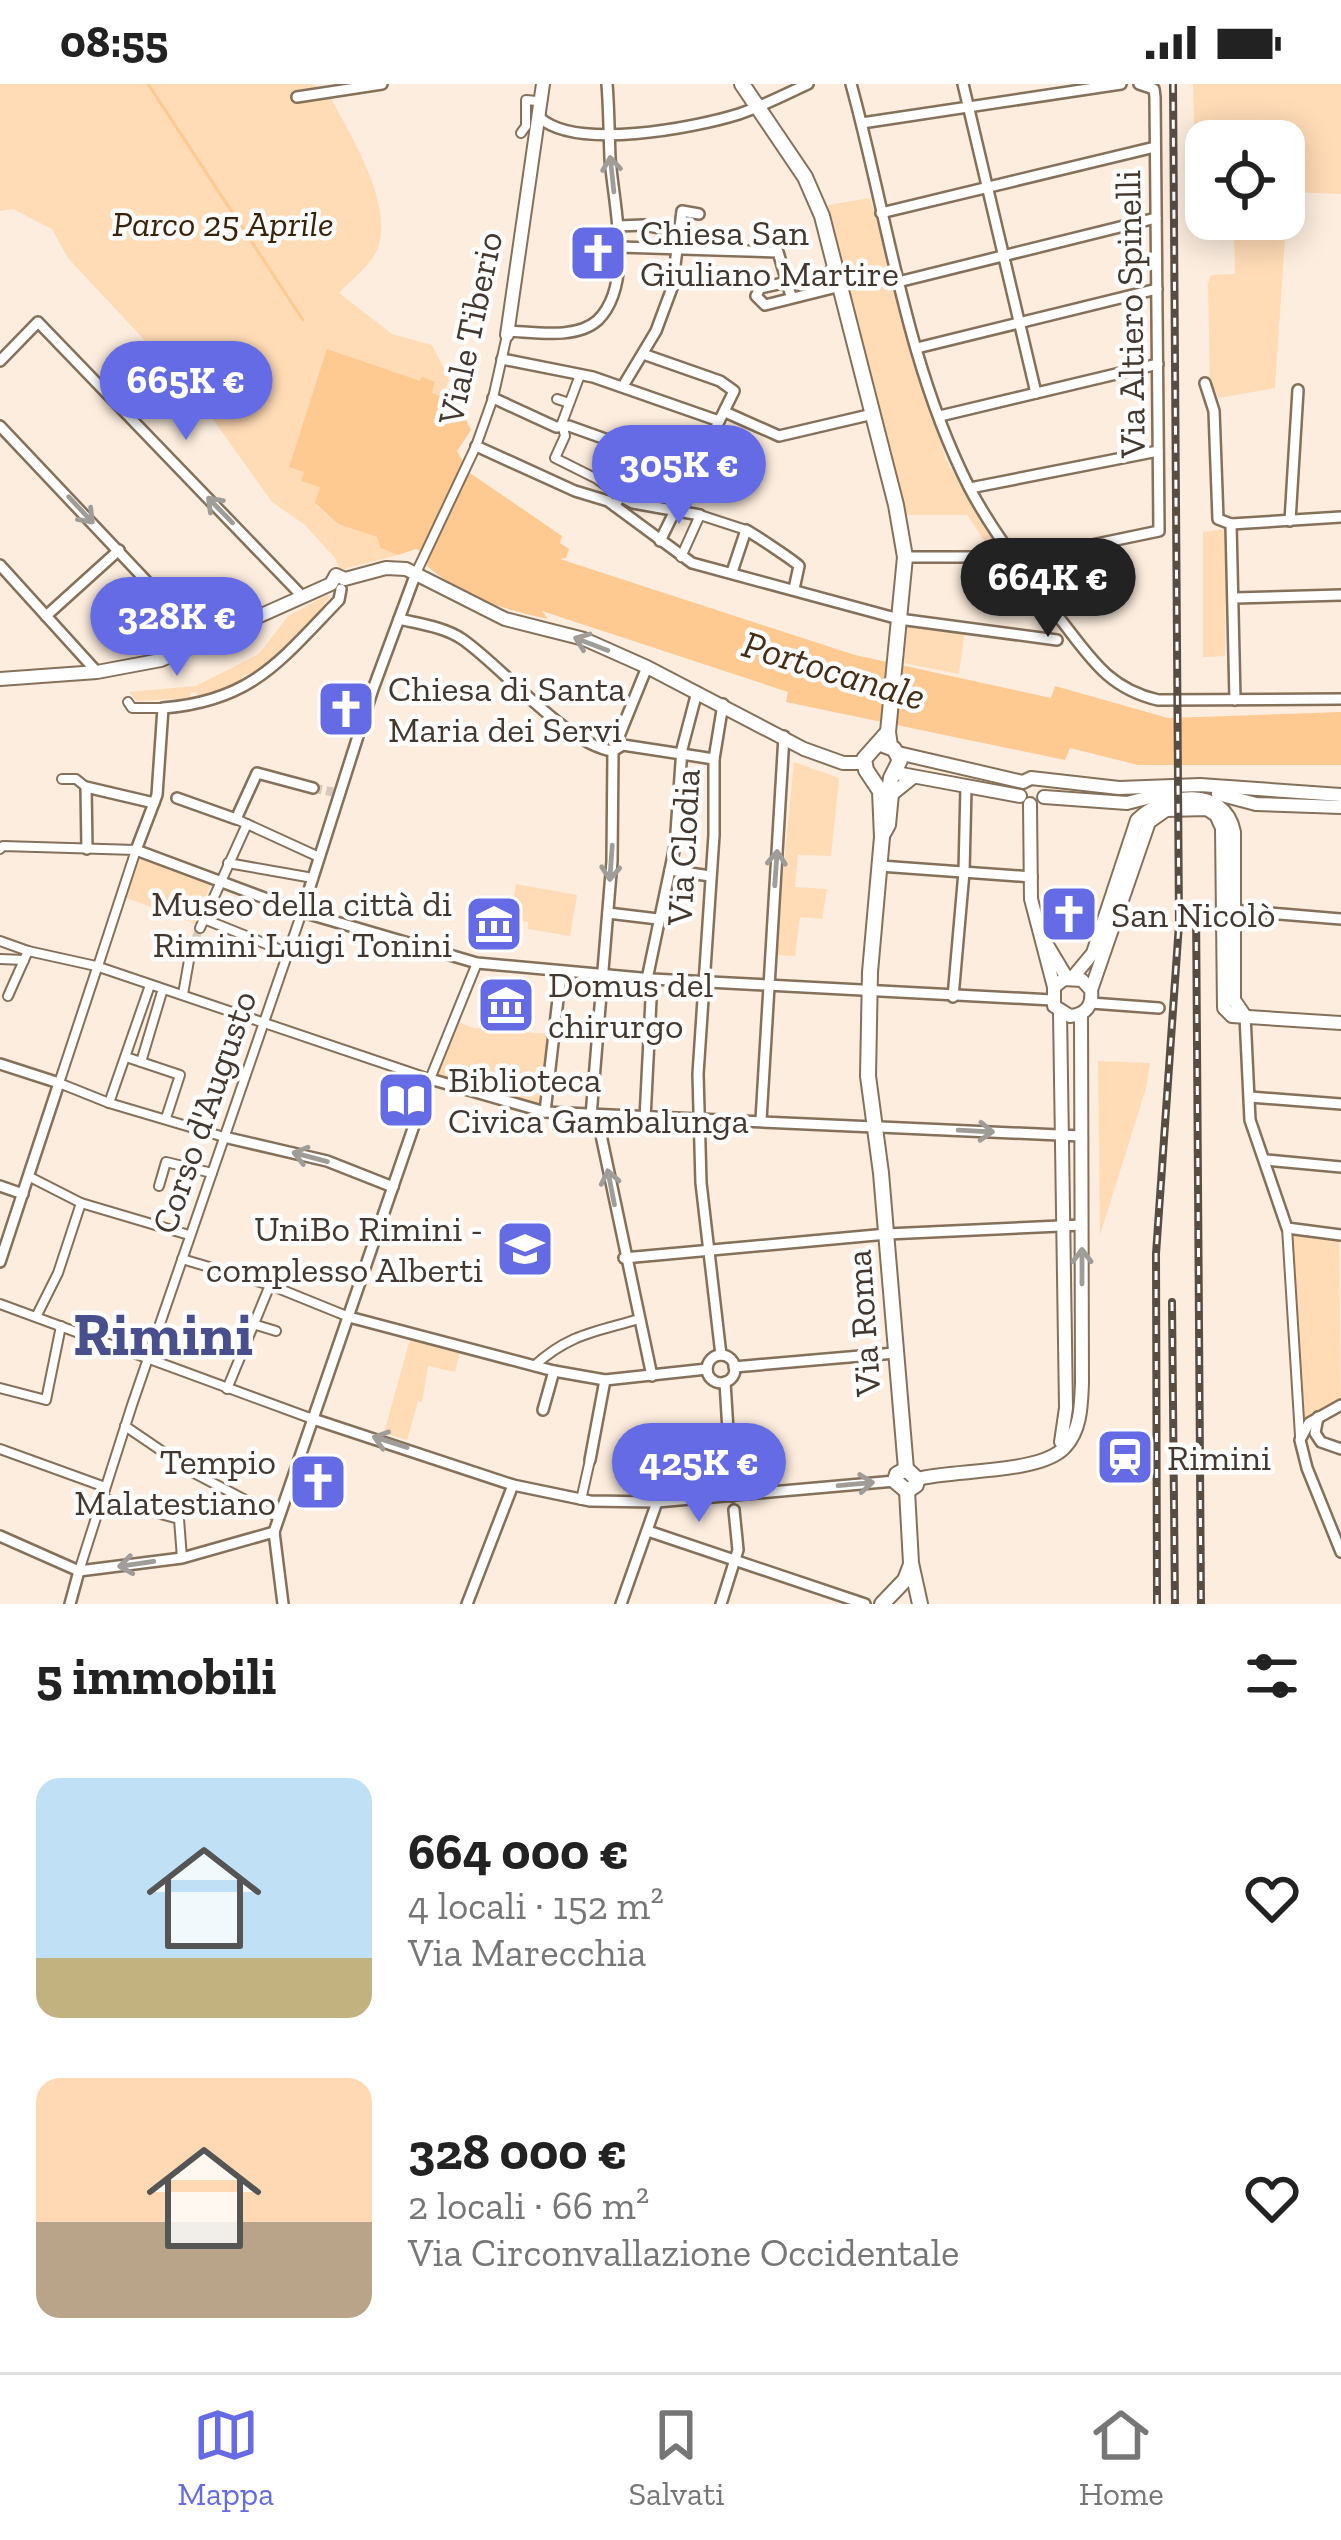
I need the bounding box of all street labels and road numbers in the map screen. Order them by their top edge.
street label: Via Altiero Spinelli [1106,170,1154,459]
street label: Viale Tiberio [428,228,511,429]
street label: Via Clodia [657,768,709,927]
street label: Corso d'Augusto [142,985,266,1239]
street label: Via Roma [836,1248,890,1399]

